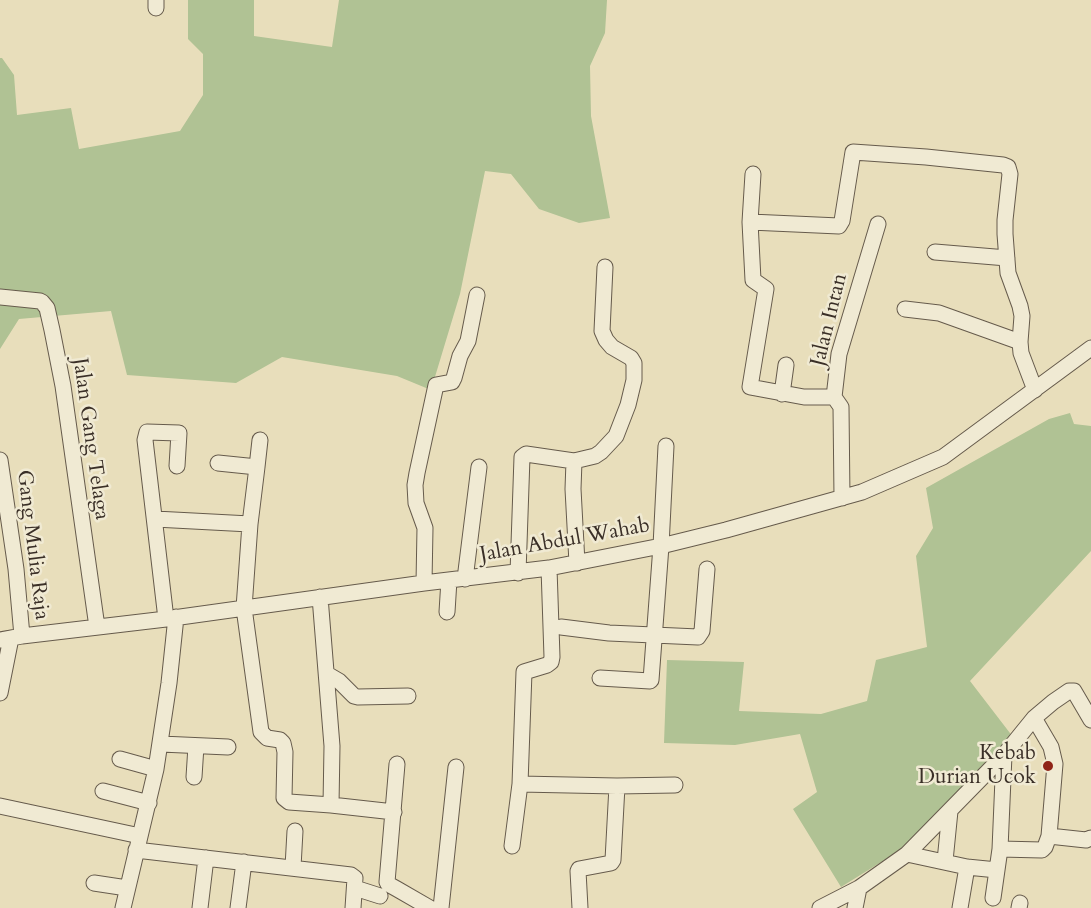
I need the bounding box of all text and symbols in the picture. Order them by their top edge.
street label: Jalan Intan [806,271,854,369]
street label: Jalan Gang Telaga [66,356,114,522]
street label: Gang Mulia Raja [10,469,54,621]
street label: Jalan Abdul Wahab [478,514,652,568]
place label: Kebab Durian Ucok [918,741,1036,791]
marker: Kebab Durian Ucok [1041,759,1055,773]

